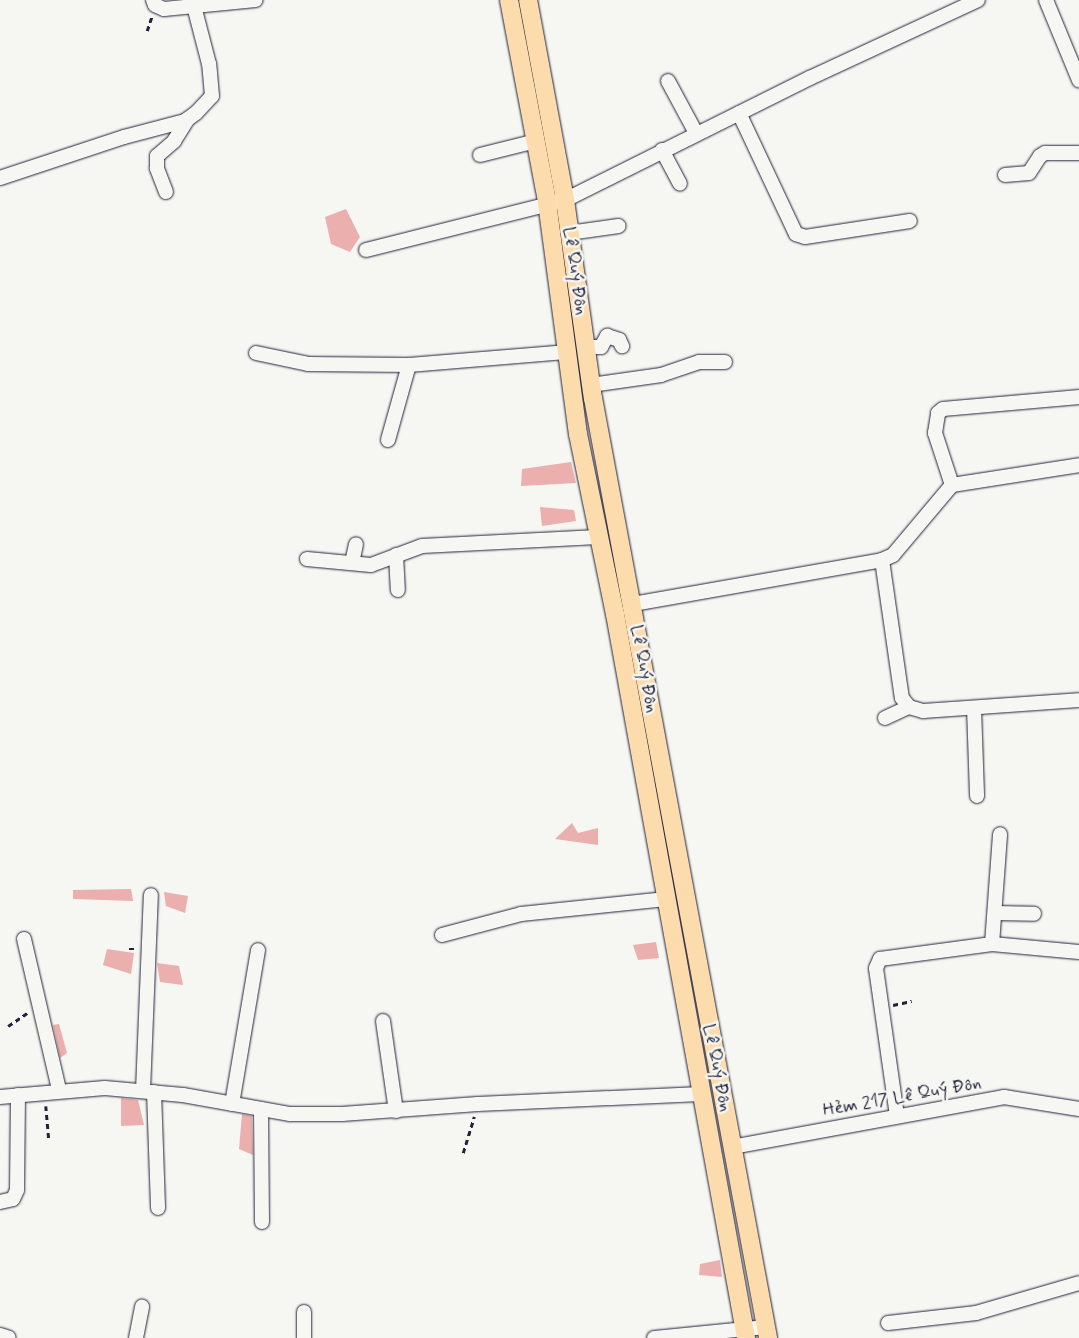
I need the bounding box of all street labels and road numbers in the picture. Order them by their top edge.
street label: Lê Quý Đôn [558,225,592,317]
street label: Lê Quý Đôn [626,623,662,715]
street label: Lê Quý Đôn [698,1022,736,1114]
street label: Hẻm 217 Lê Quý Đôn [821,1072,983,1122]

